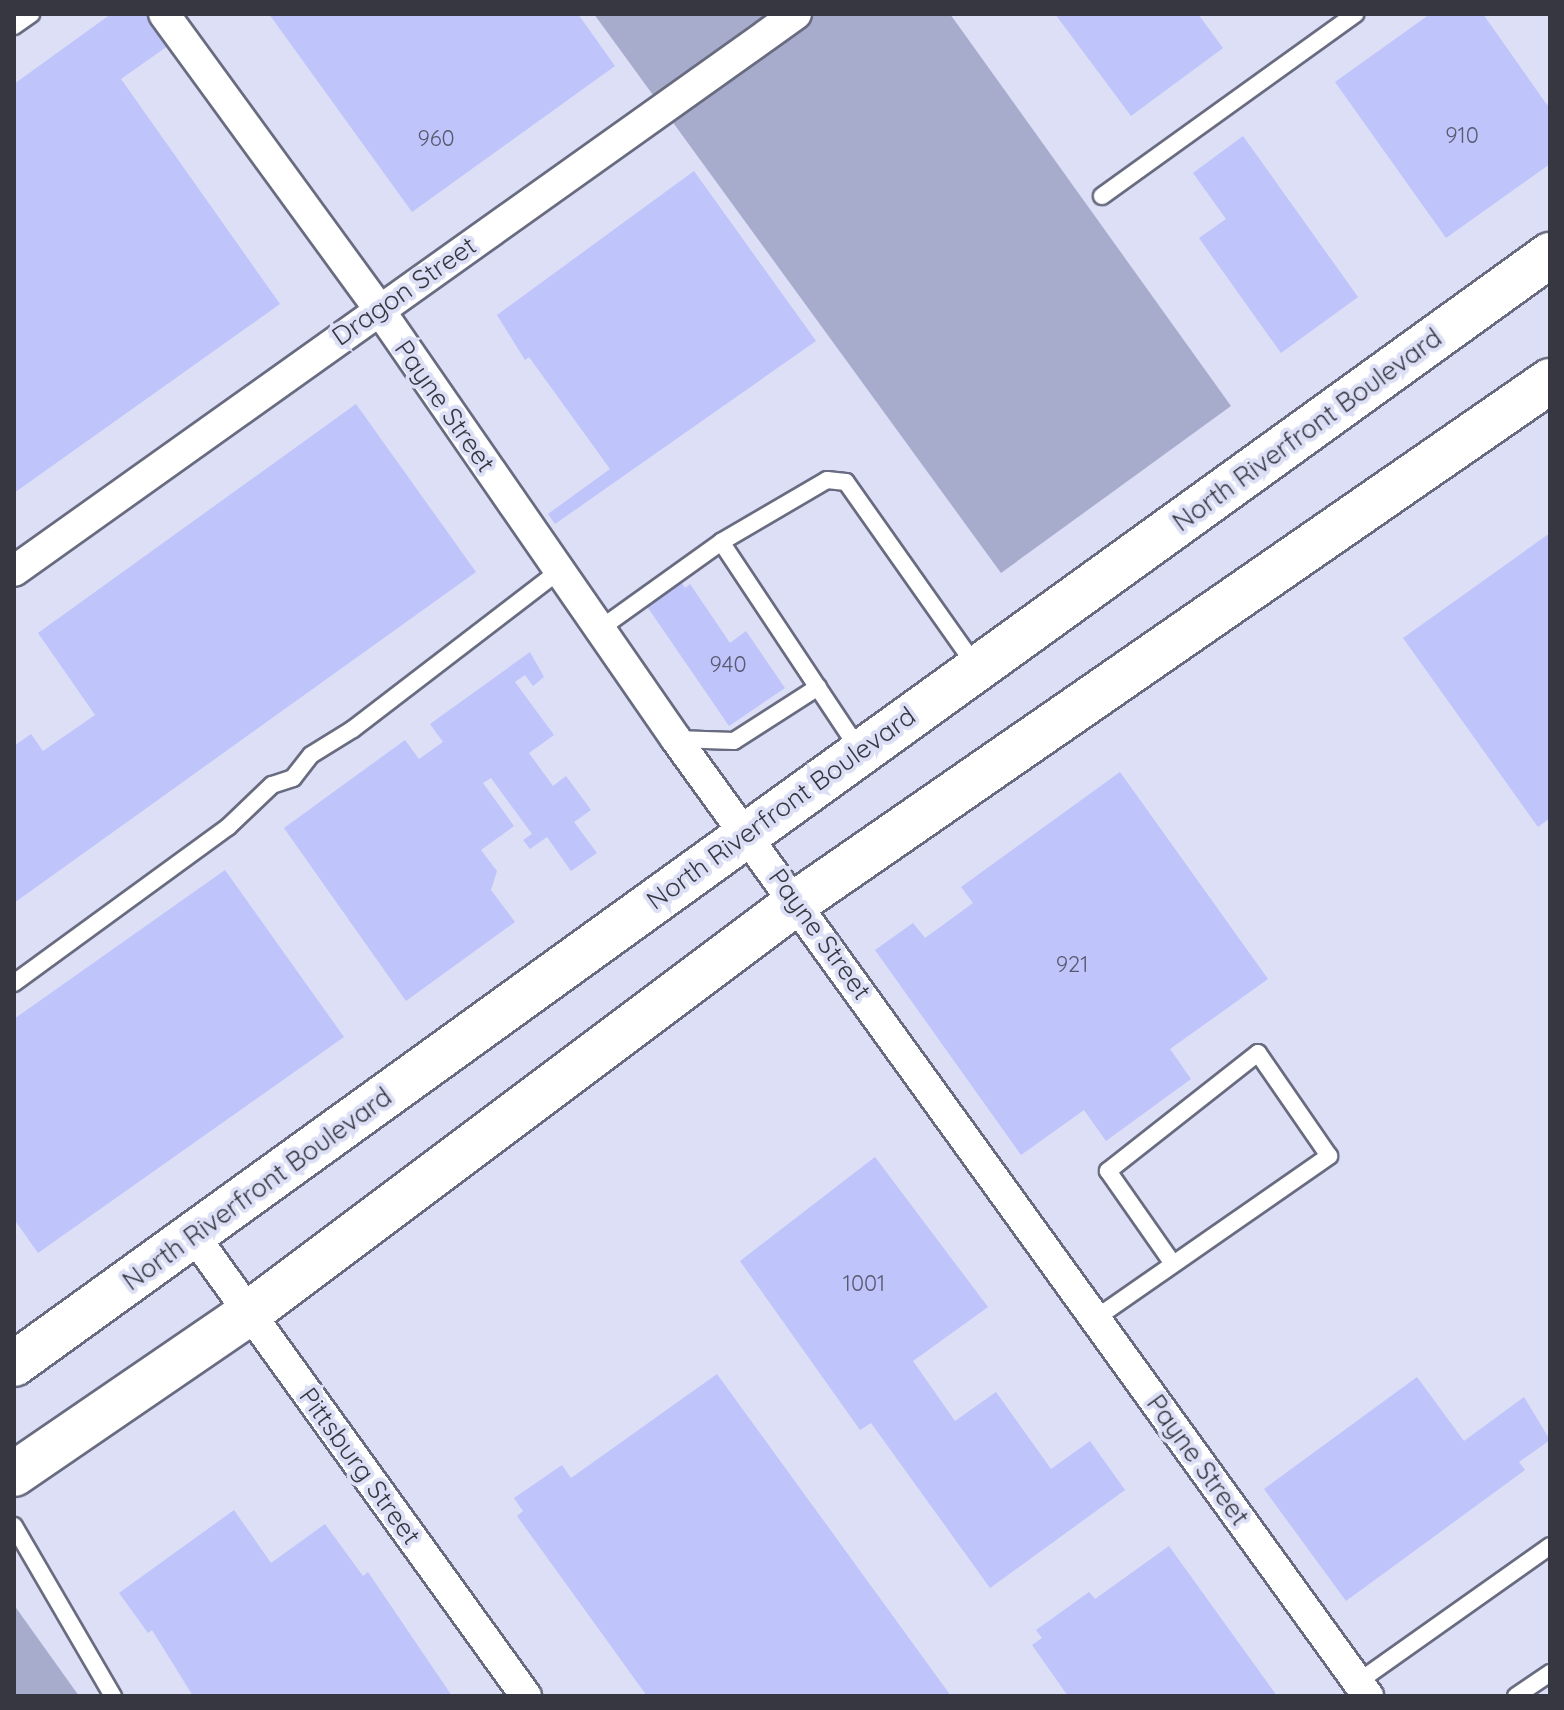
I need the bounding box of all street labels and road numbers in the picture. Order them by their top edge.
street label: Dragon Street [326,230,482,352]
street label: North Riverfront Boulevard [1167,322,1447,538]
street label: Payne Street [388,334,502,478]
street label: North Riverfront Boulevard [641,700,921,916]
street label: Payne Street [762,863,878,1005]
street label: North Riverfront Boulevard [117,1081,397,1297]
street label: Pittsburg Street [293,1382,427,1550]
street label: Payne Street [1140,1389,1256,1531]

